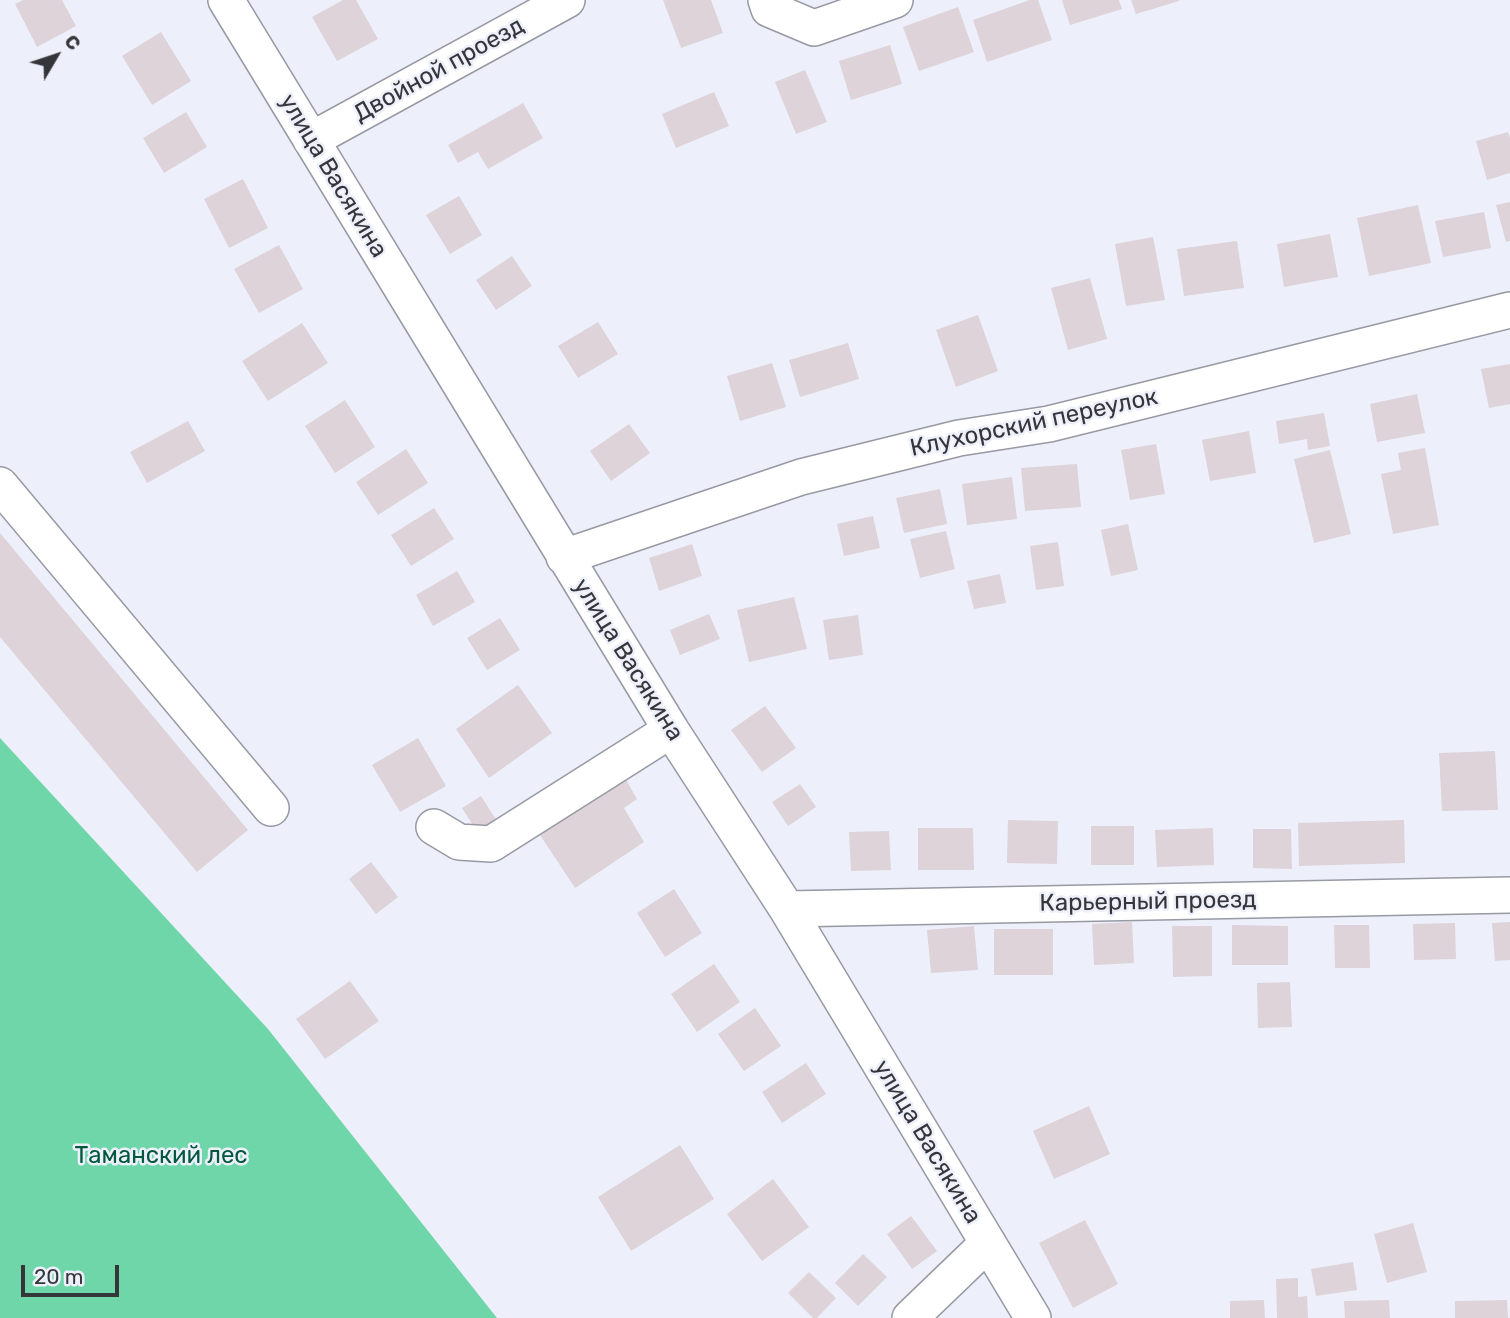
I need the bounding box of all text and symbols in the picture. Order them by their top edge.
street label: Двойной проезд [349,11,529,129]
north arrow [21,21,91,91]
text: С [60,30,86,55]
street label: улица Васякина [273,89,393,263]
street label: Клухорский переулок [907,383,1161,463]
street label: улица Васякина [567,574,689,746]
street label: Карьерный проезд [1039,886,1257,918]
street label: улица Васякина [867,1055,987,1229]
park label: Таманский лес [74,1142,248,1170]
scale bar [24,1252,122,1296]
text: 20 m [34,1264,83,1289]

